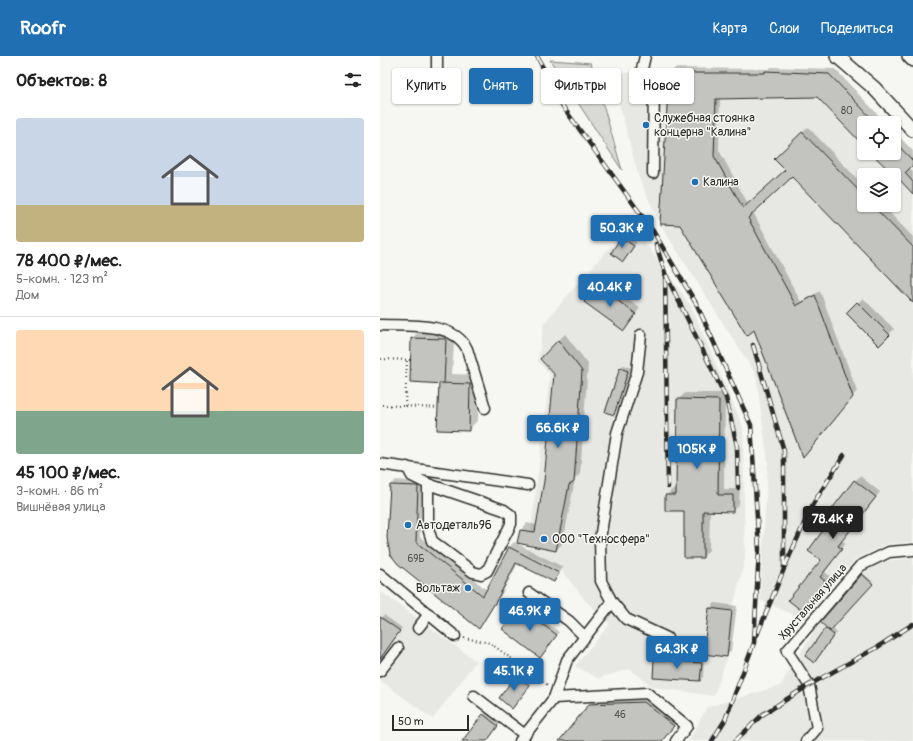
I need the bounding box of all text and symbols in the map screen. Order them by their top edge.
text: Roofr [20,16,66,40]
text: Карта [713,20,747,37]
text: Слои [769,20,799,37]
text: Поделиться [821,20,893,37]
chip: Купить [392,68,461,104]
chip: Снять [469,68,533,104]
chip: Фильтры [541,68,621,104]
chip: Новое [629,68,694,104]
icon: filters [342,69,364,91]
text: Объектов: 8 [16,70,107,91]
house number: 80 [841,105,853,117]
place label: Служебная стоянка концерна "Калина" [654,111,755,140]
map controls [857,116,901,212]
button: locate [857,116,901,160]
marker: Служебная стоянка концерна "Калина" [641,120,651,130]
icon: home [154,144,226,216]
button: layers [857,168,901,212]
place label: Калина [703,175,739,190]
marker: Калина [690,177,700,187]
pin: 50.3K ₽ [585,215,659,249]
text: 50.3K ₽ [600,220,644,236]
text: 78 400 ₽/мес. [16,250,122,271]
text: 5-комн. · 123 m² [16,271,108,287]
pin: 40.4K ₽ [573,274,647,308]
text: 40.4K ₽ [587,279,633,295]
text: Дом [16,287,39,303]
icon: home [154,356,226,428]
pin: 66.6K ₽ [521,415,595,449]
text: 66.6K ₽ [536,420,580,436]
pin: 105K ₽ [664,436,730,470]
text: 105K ₽ [677,441,717,457]
text: 45 100 ₽/мес. [16,462,121,483]
text: 3-комн. · 86 m² [16,483,103,499]
text: Вишнёвая улица [16,499,106,515]
pin: 78.4K ₽ [796,506,870,540]
text: 78.4K ₽ [812,511,854,527]
place label: Автодеталь96 [416,518,492,533]
marker: Автодеталь96 [403,520,413,530]
place label: ООО "Техносфера" [552,532,650,547]
marker: ООО "Техносфера" [539,534,549,544]
house number: 69Б [408,553,424,565]
street label: Хрустальная улица [776,560,850,643]
place label: Вольтаж [416,581,460,596]
marker: Вольтаж [463,583,473,593]
pin: 46.9K ₽ [493,598,567,632]
text: 46.9K ₽ [508,603,552,619]
pin: 64.3K ₽ [640,636,714,670]
text: 64.3K ₽ [655,641,699,657]
pin: 45.1K ₽ [477,658,551,692]
text: 45.1K ₽ [494,663,534,679]
house number: 46 [614,709,626,721]
scale bar [392,713,469,732]
text: 50 m [398,715,424,728]

